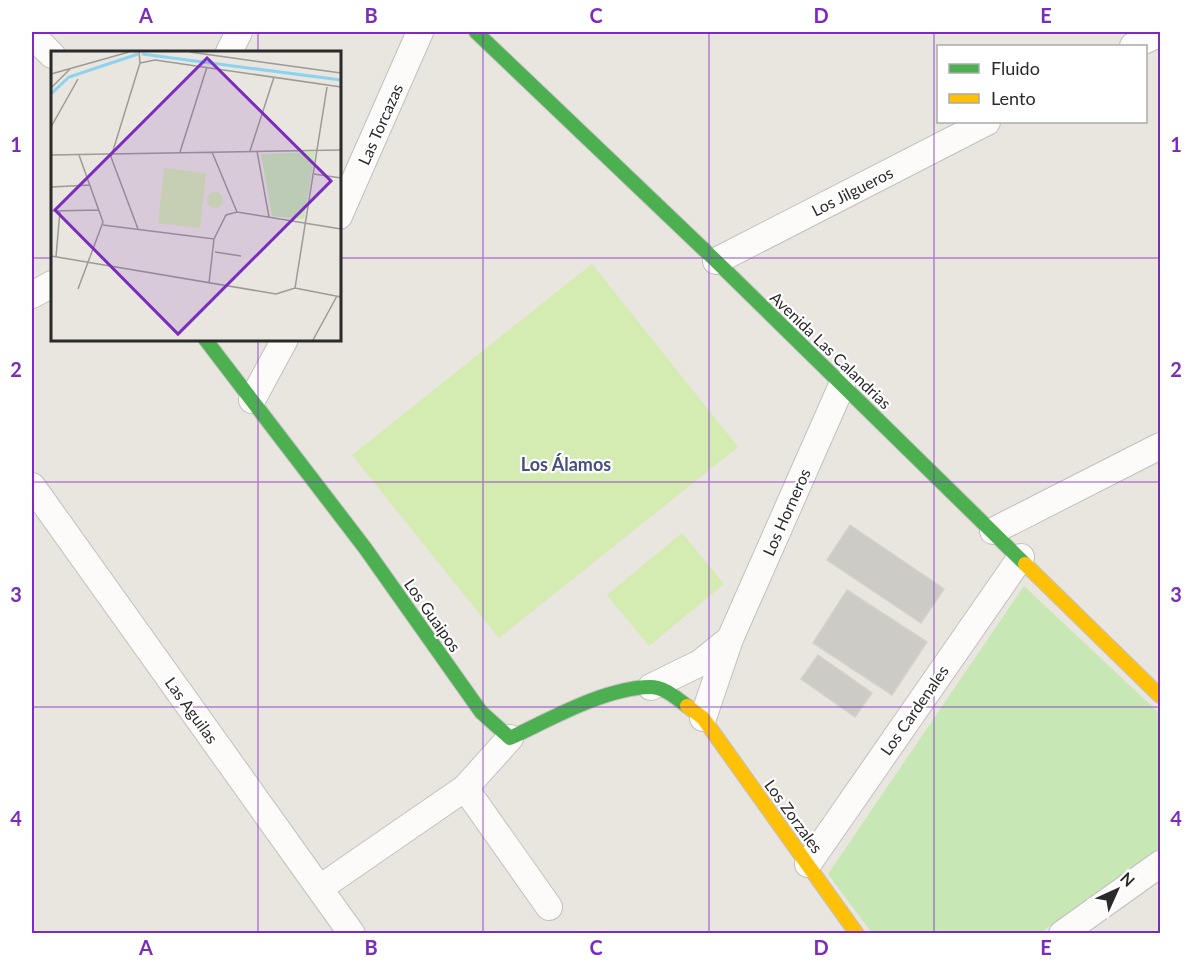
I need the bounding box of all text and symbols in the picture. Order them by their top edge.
text: A [138,3,153,27]
text: B [364,3,378,27]
text: C [589,3,603,27]
text: D [813,3,829,27]
text: E [1040,3,1052,27]
legend [937,45,1147,123]
inset map [51,51,340,340]
text: Fluido [991,57,1040,79]
street label: Las Torcazas [354,81,406,167]
text: Lento [991,87,1036,109]
text: 1 [10,132,22,156]
text: 1 [1170,132,1182,156]
street label: Los Jilgueros [808,162,896,220]
street label: Avenida Las Calandrias [767,287,895,413]
text: 2 [10,357,22,381]
text: 2 [1170,357,1182,381]
district label: Los Álamos [521,453,611,475]
street label: Los Horneros [758,465,814,559]
street label: Los Guaipos [401,575,465,655]
text: 3 [10,582,22,606]
text: 3 [1170,582,1182,606]
street label: Los Cardenales [876,661,952,759]
street label: Las Aguilas [162,673,222,747]
street label: Los Zorzales [761,776,827,857]
text: 4 [10,806,22,830]
text: 4 [1170,806,1182,830]
north arrow [1087,860,1147,920]
text: N [1117,868,1139,890]
text: A [138,935,153,959]
text: B [364,935,378,959]
text: C [589,935,603,959]
text: D [813,935,829,959]
text: E [1040,935,1052,959]

